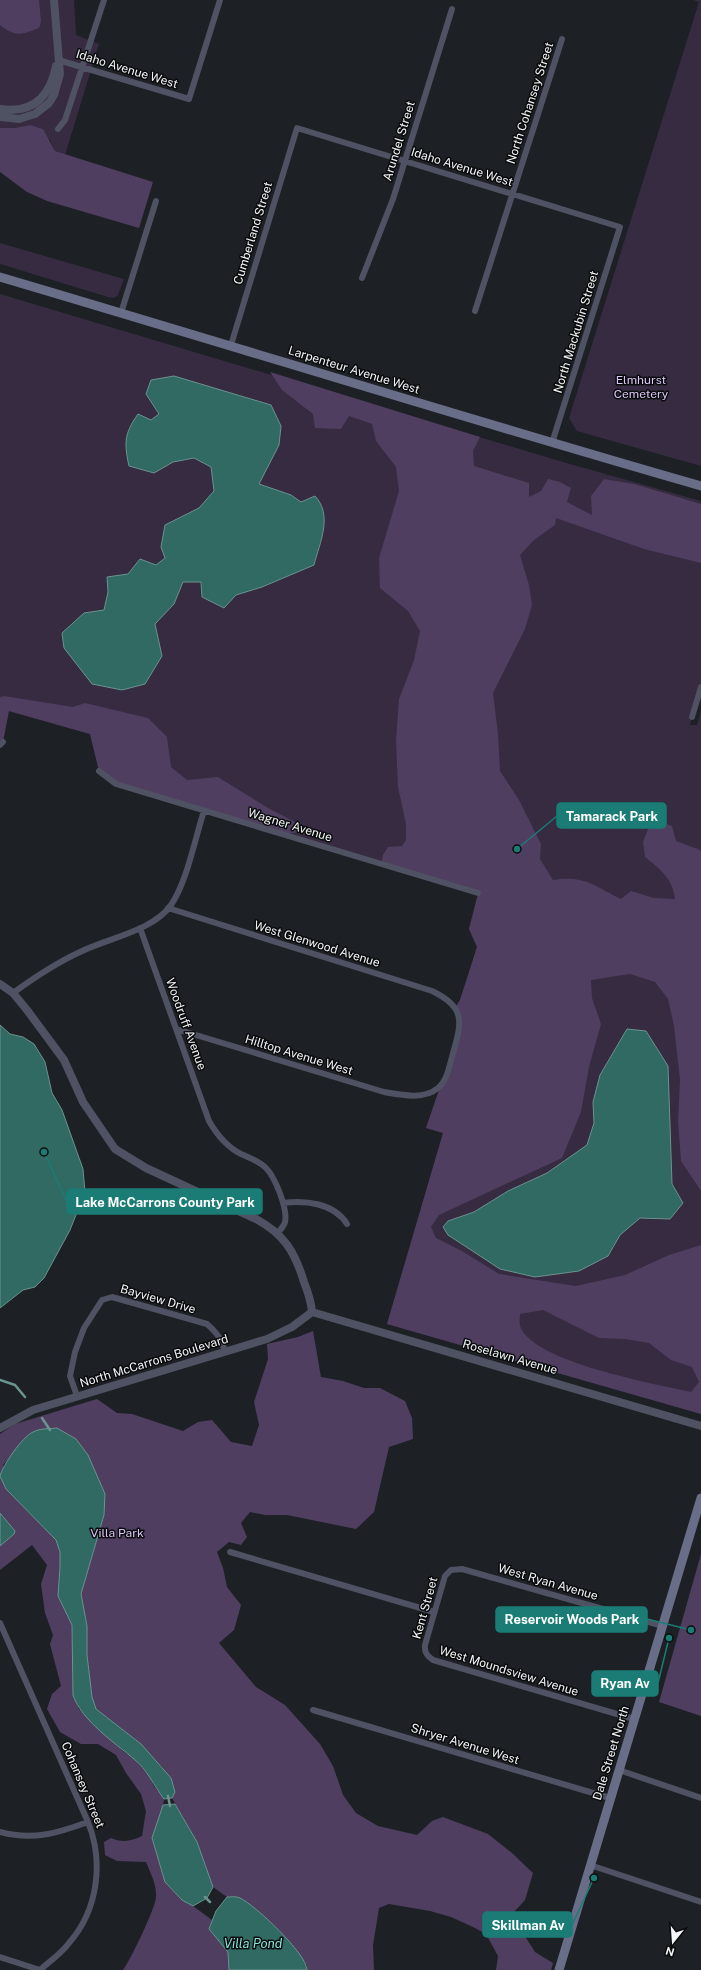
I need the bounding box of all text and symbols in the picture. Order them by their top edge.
street label: North Cohansey Street [504,40,556,166]
street label: Idaho Avenue West [74,47,180,91]
street label: Arundel Street [380,99,418,183]
street label: Idaho Avenue West [409,145,515,189]
street label: Cumberland Street [231,180,275,286]
street label: North Mackubin Street [551,269,601,395]
street label: Larpenteur Avenue West [287,343,422,397]
park label: Elmhurst Cemetery [614,373,669,401]
callout: Tamarack Park [557,803,666,828]
street label: Wagner Avenue [246,806,334,845]
text: Tamarack Park [566,809,659,824]
street label: West Glenwood Avenue [252,918,382,970]
street label: Woodruff Avenue [163,976,209,1072]
street label: Hilltop Avenue West [243,1032,355,1078]
callout: Lake McCarrons County Park [67,1189,262,1214]
text: Lake McCarrons County Park [75,1195,255,1210]
street label: Bayview Drive [119,1282,197,1316]
street label: North McCarrons Boulevard [78,1332,230,1390]
street label: Roselawn Avenue [461,1337,559,1377]
park label: Villa Park [90,1526,144,1540]
street label: West Ryan Avenue [496,1561,600,1603]
street label: Kent Street [409,1575,441,1641]
callout: Reservoir Woods Park [496,1607,647,1632]
text: Reservoir Woods Park [505,1612,640,1627]
street label: West Moundsview Avenue [438,1643,580,1699]
callout: Ryan Av [592,1671,658,1696]
text: Ryan Av [600,1676,650,1691]
street label: Dale Street North [590,1704,632,1802]
street label: Shryer Avenue West [409,1721,521,1767]
street label: Cohansey Street [58,1740,108,1831]
callout: Skillman Av [483,1912,572,1937]
text: Skillman Av [491,1918,565,1933]
north arrow [653,1922,693,1962]
water label: Villa Pond [224,1936,283,1951]
text: N [664,1945,676,1959]

